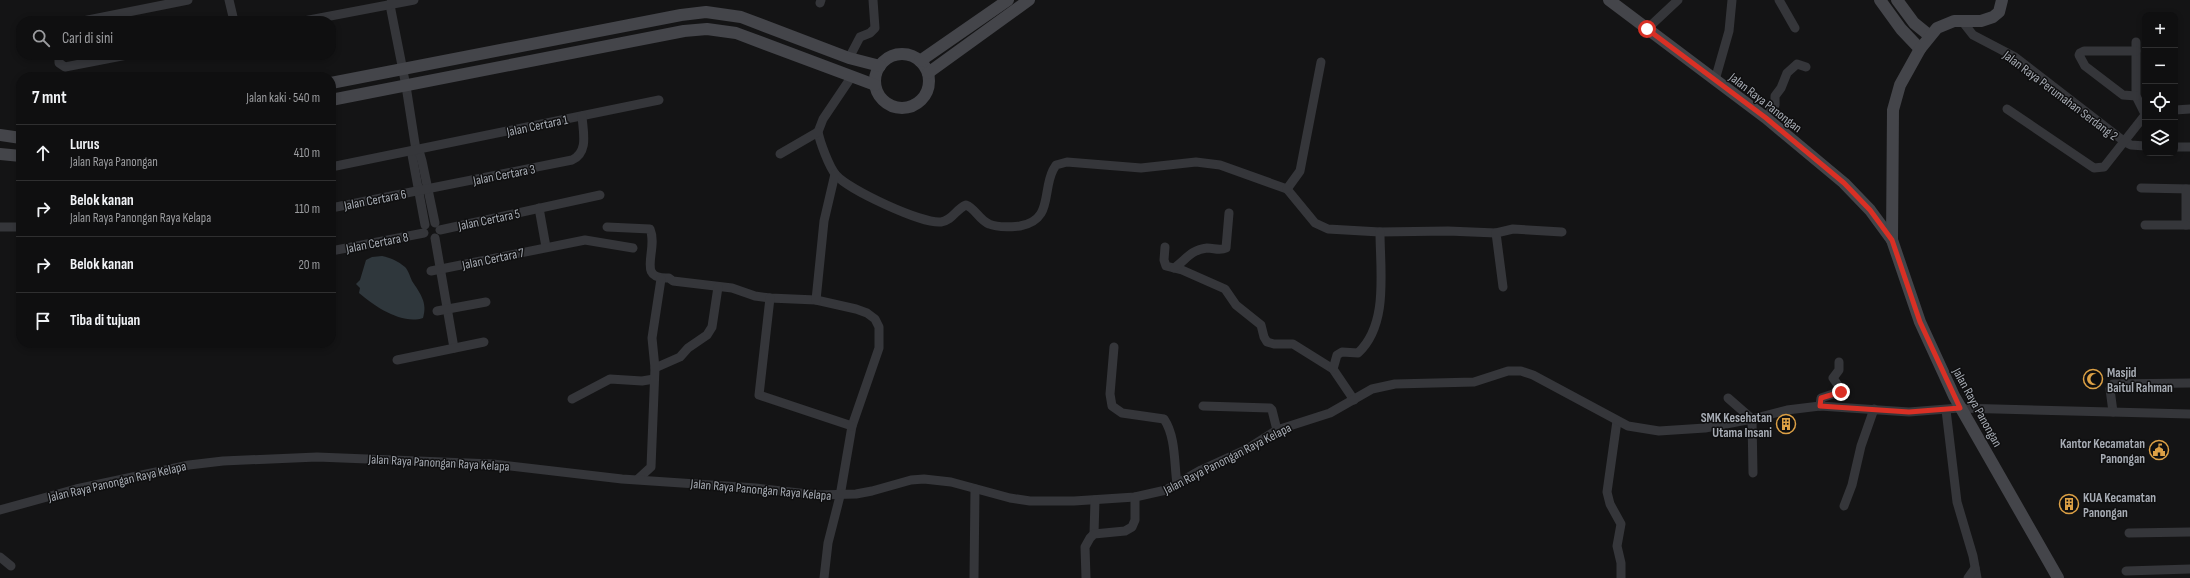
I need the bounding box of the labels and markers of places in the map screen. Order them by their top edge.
place label: Masjid Baitul Rahman [2107,365,2173,396]
mosque icon: Masjid Baitul Rahman [2082,368,2104,390]
place label: SMK Kesehatan Utama Insani [1701,410,1772,441]
building icon: SMK Kesehatan Utama Insani [1775,413,1797,435]
place label: Kantor Kecamatan Panongan [2060,436,2145,467]
public building icon: Kantor Kecamatan Panongan [2148,439,2170,461]
place label: KUA Kecamatan Panongan [2083,490,2156,521]
building icon: KUA Kecamatan Panongan [2058,493,2080,515]

